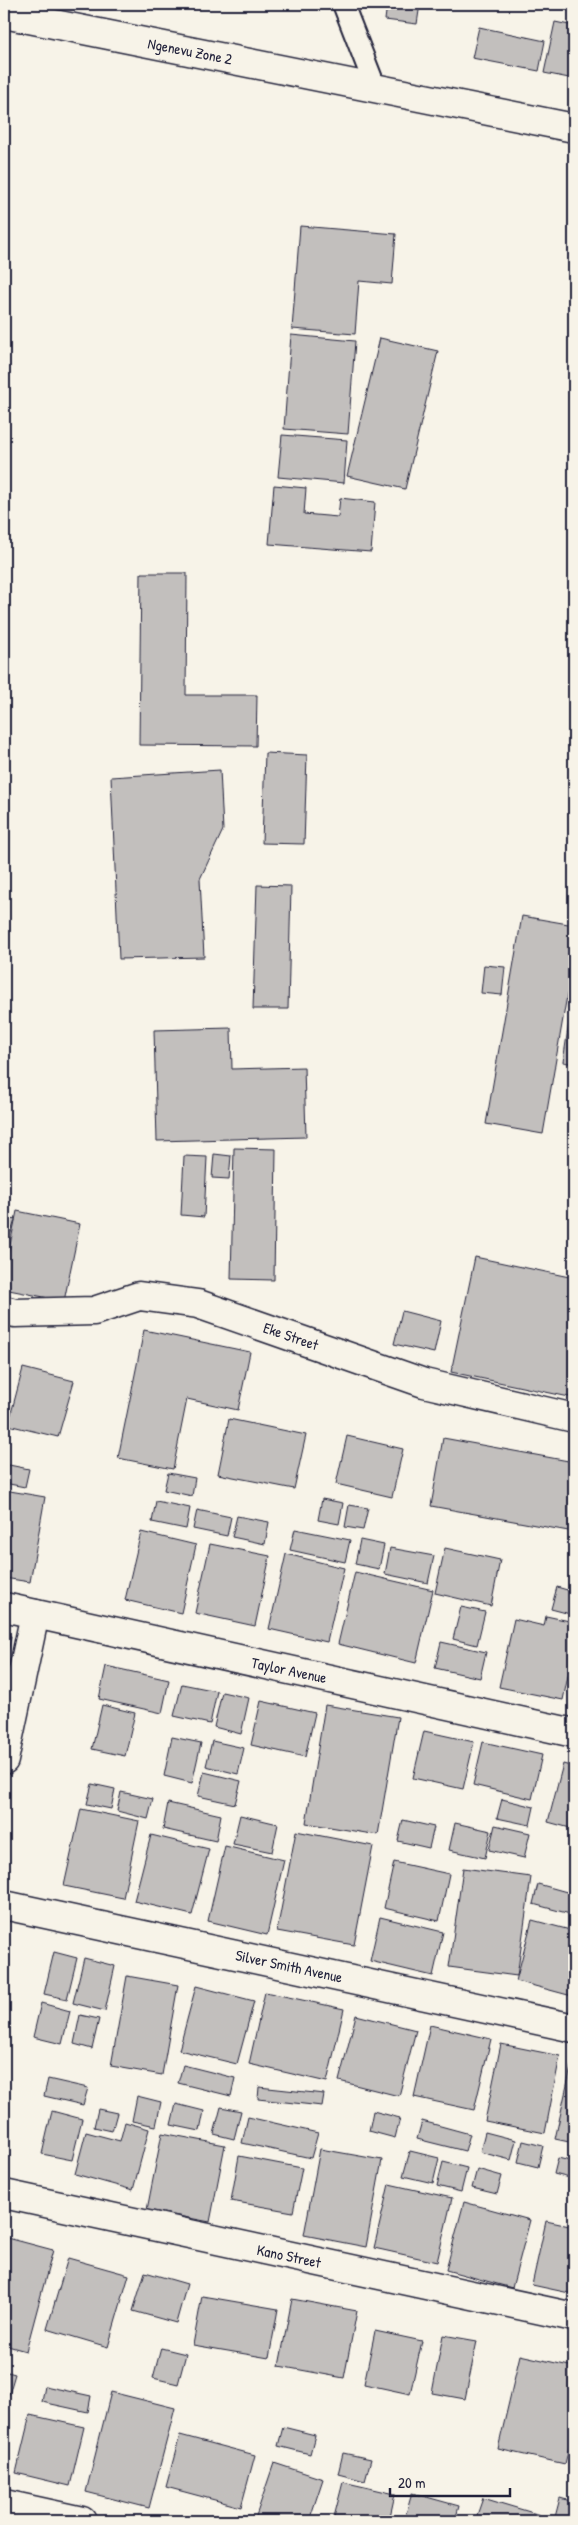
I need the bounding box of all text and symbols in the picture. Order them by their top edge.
street label: Ngenevu Zone 2 [146,33,234,69]
street label: Eke Street [261,1317,322,1356]
street label: Taylor Avenue [249,1652,329,1688]
street label: Silver Smith Avenue [234,1944,344,1988]
street label: Kano Street [255,2239,324,2273]
scale bar [390,2465,510,2497]
text: 20 m [398,2472,425,2493]

